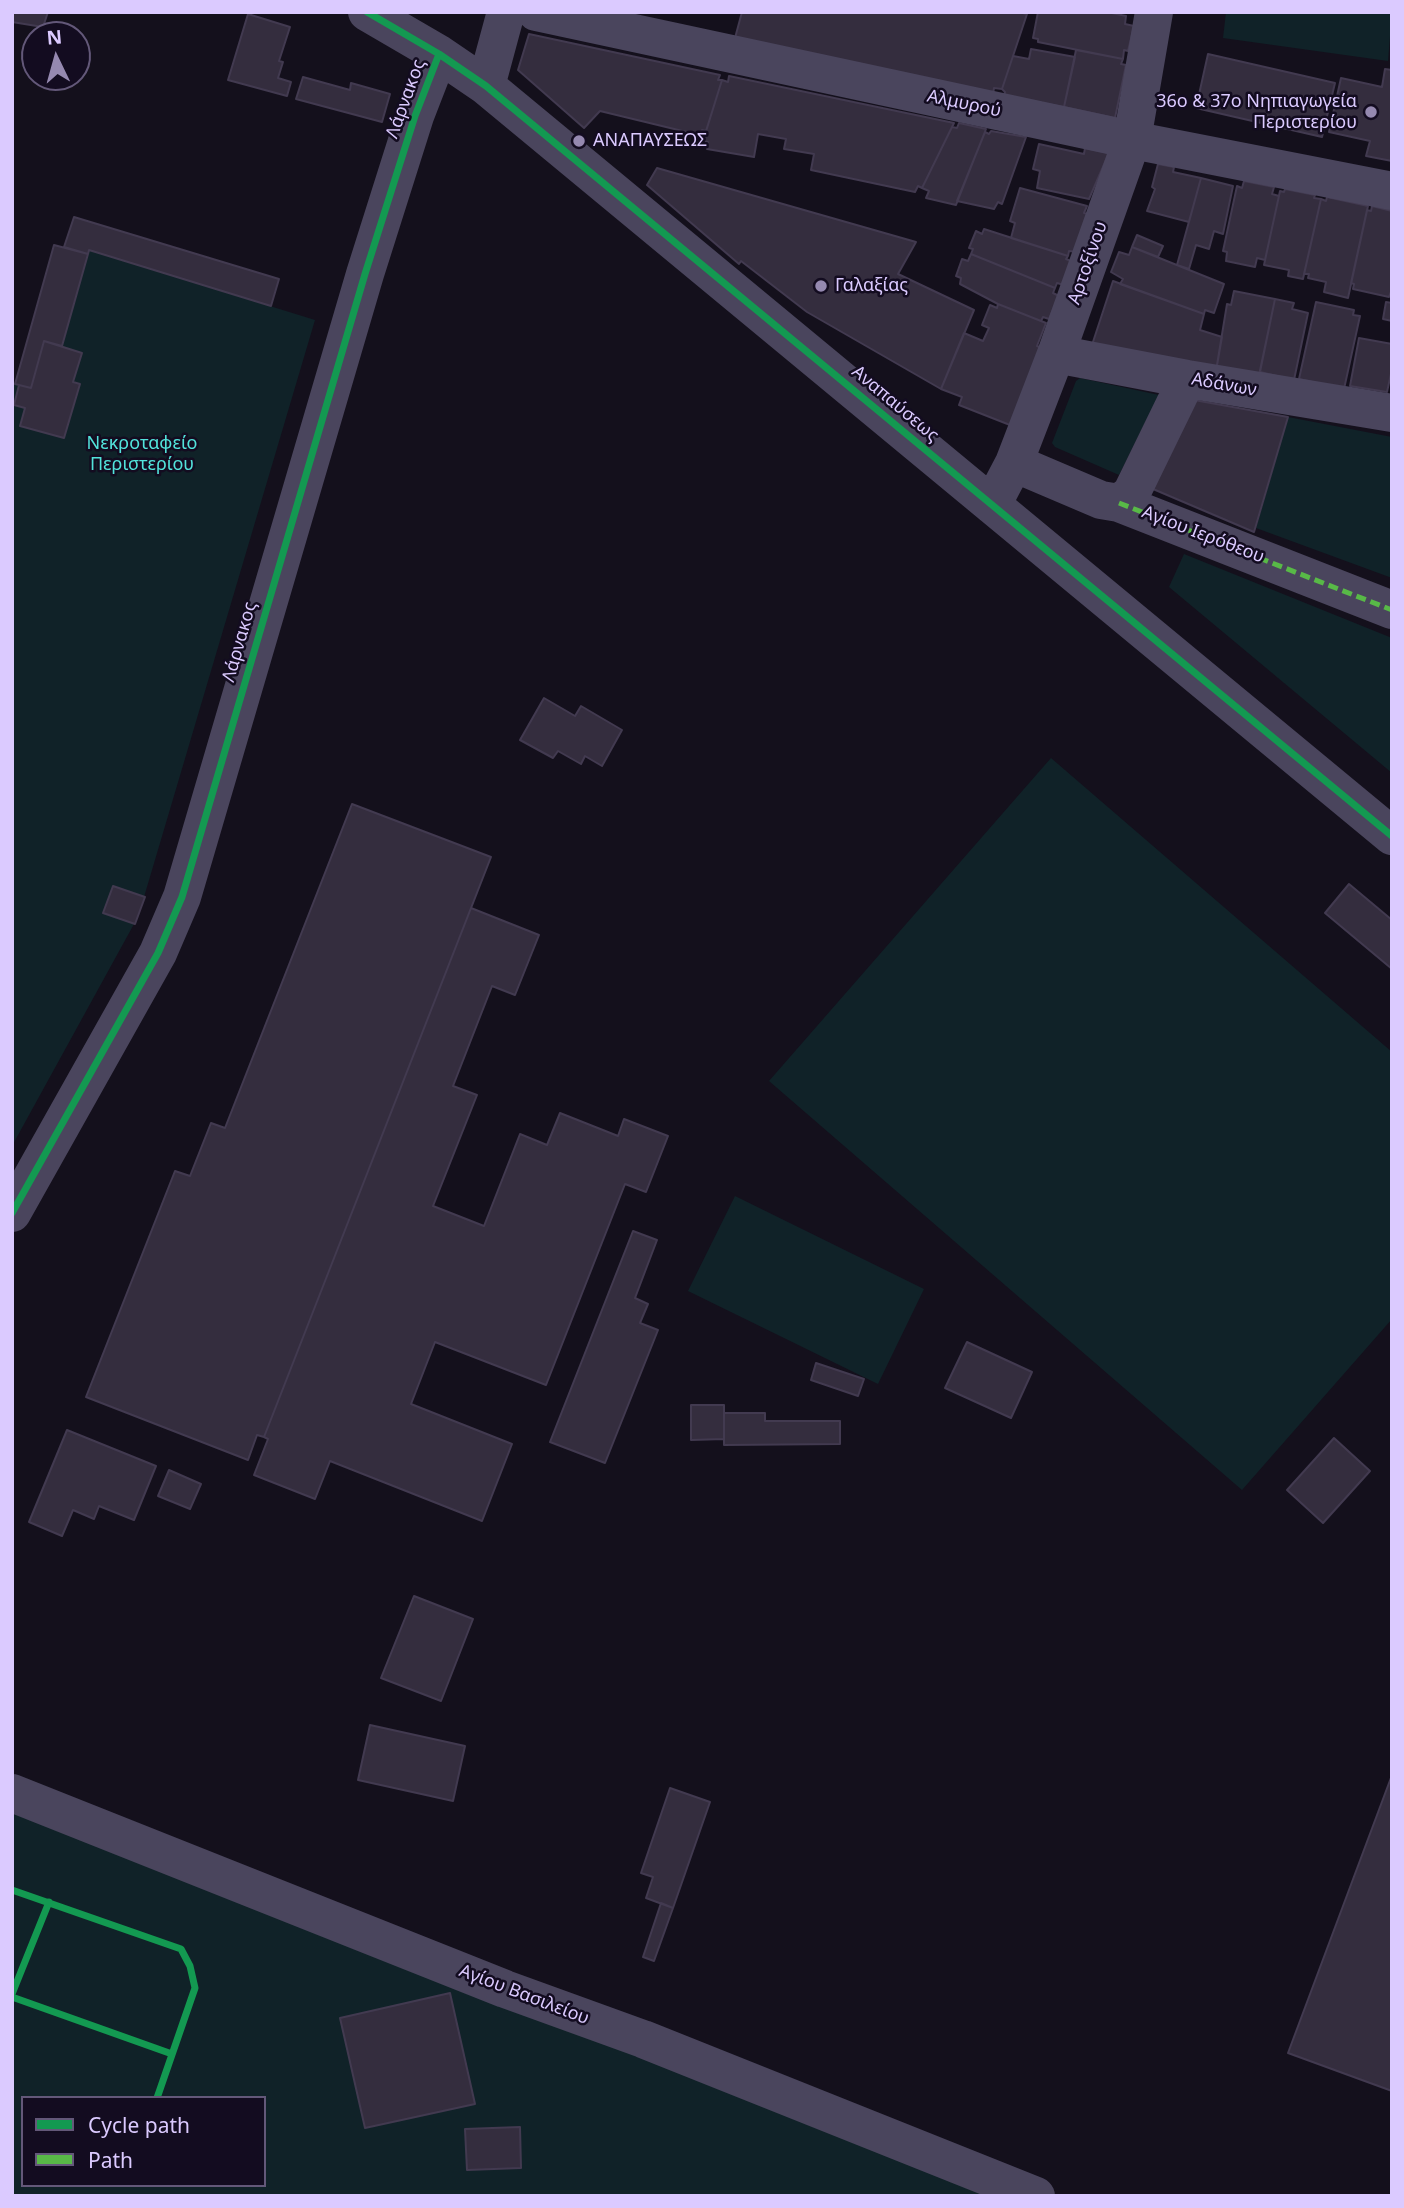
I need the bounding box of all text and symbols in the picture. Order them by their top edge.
north arrow [21,21,91,91]
text: N [46,23,63,51]
street label: Λάρνακος [382,57,430,141]
street label: Αλμυρού [925,86,1003,122]
place label: 36ο & 37ο Νηπιαγωγεία Περιστερίου [1156,91,1357,134]
marker: 36ο & 37ο Νηπιαγωγεία Περιστερίου [1363,104,1379,120]
place label: ΑΝΑΠΑΥΣΕΩΣ [593,130,707,152]
marker: ΑΝΑΠΑΥΣΕΩΣ [571,133,587,149]
street label: Αρτοξίνου [1064,219,1112,307]
place label: Γαλαξίας [835,275,908,297]
marker: Γαλαξίας [813,278,829,294]
street label: Αναπαύσεως [847,361,943,447]
street label: Αδάνων [1190,369,1258,401]
park label: Νεκροταφείο Περιστερίου [87,433,197,476]
street label: Αγίου Ιερόθεου [1139,502,1267,568]
street label: Λάρνακος [218,600,262,684]
street label: Αγίου Βασιλείου [456,1960,592,2030]
legend [21,2096,266,2187]
text: Cycle path [88,2111,190,2139]
text: Path [88,2146,133,2174]

